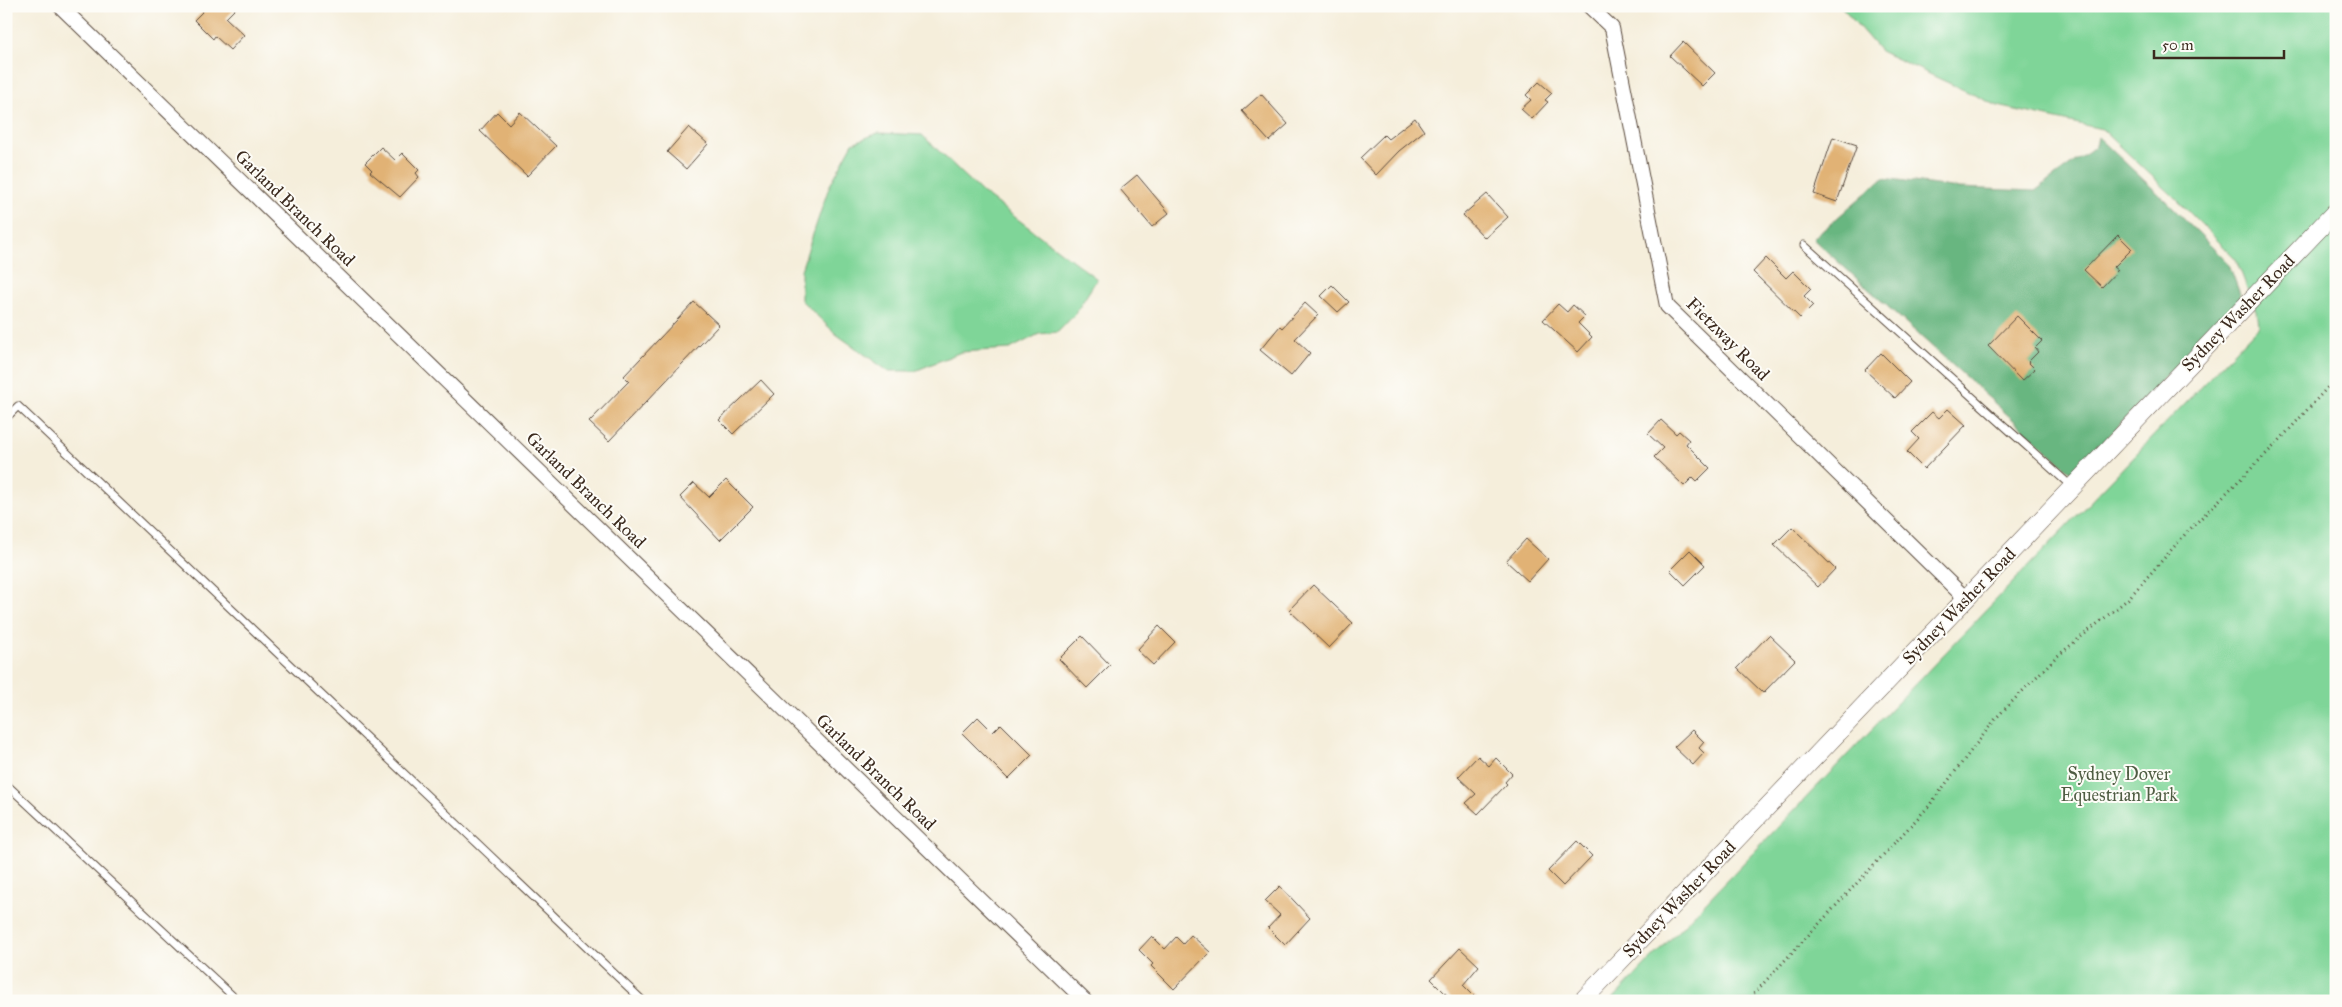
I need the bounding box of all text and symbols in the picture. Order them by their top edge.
scale bar [2154,28,2284,60]
text: 50 m [2162,36,2194,54]
street label: Garland Branch Road [230,145,360,271]
street label: Sydney Washer Road [2177,250,2299,376]
street label: Fietzway Road [1682,293,1774,385]
street label: Garland Branch Road [521,427,651,553]
street label: Sydney Washer Road [1898,543,2020,669]
street label: Garland Branch Road [811,709,941,835]
park label: Sydney Dover Equestrian Park [2061,763,2178,807]
street label: Sydney Washer Road [1618,836,1740,962]

